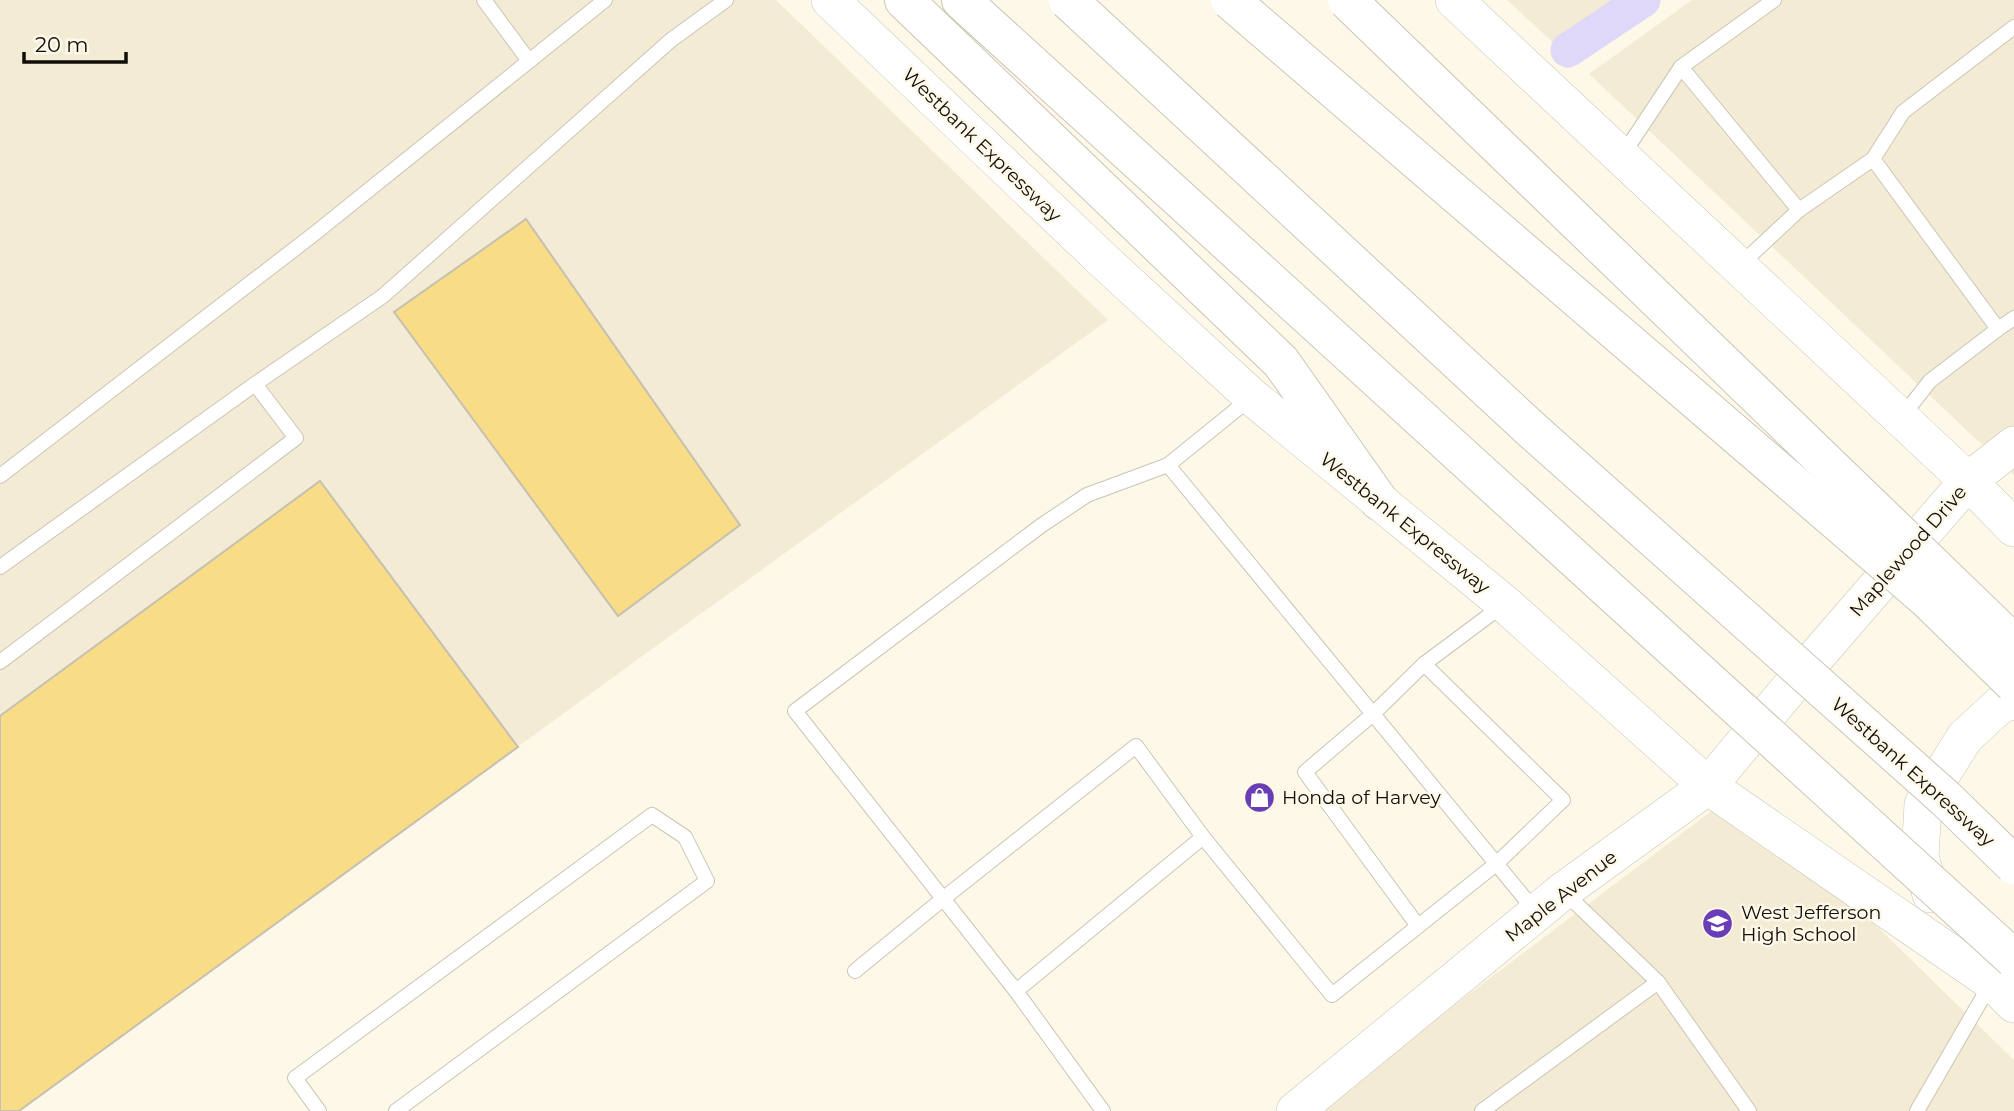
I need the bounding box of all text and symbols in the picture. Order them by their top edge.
scale bar [24,21,126,65]
text: 20 m [35,32,89,57]
street label: Westbank Expressway [898,63,1067,227]
street label: Westbank Expressway [1315,447,1495,599]
street label: Maplewood Drive [1845,481,1971,621]
street label: Westbank Expressway [1827,693,2000,852]
shop icon: Honda of Harvey [1242,780,1276,814]
place label: Honda of Harvey [1282,786,1442,809]
street label: Maple Avenue [1501,845,1621,947]
place label: West Jefferson High School [1741,901,1881,946]
school or university icon: West Jefferson High School [1701,906,1735,940]

